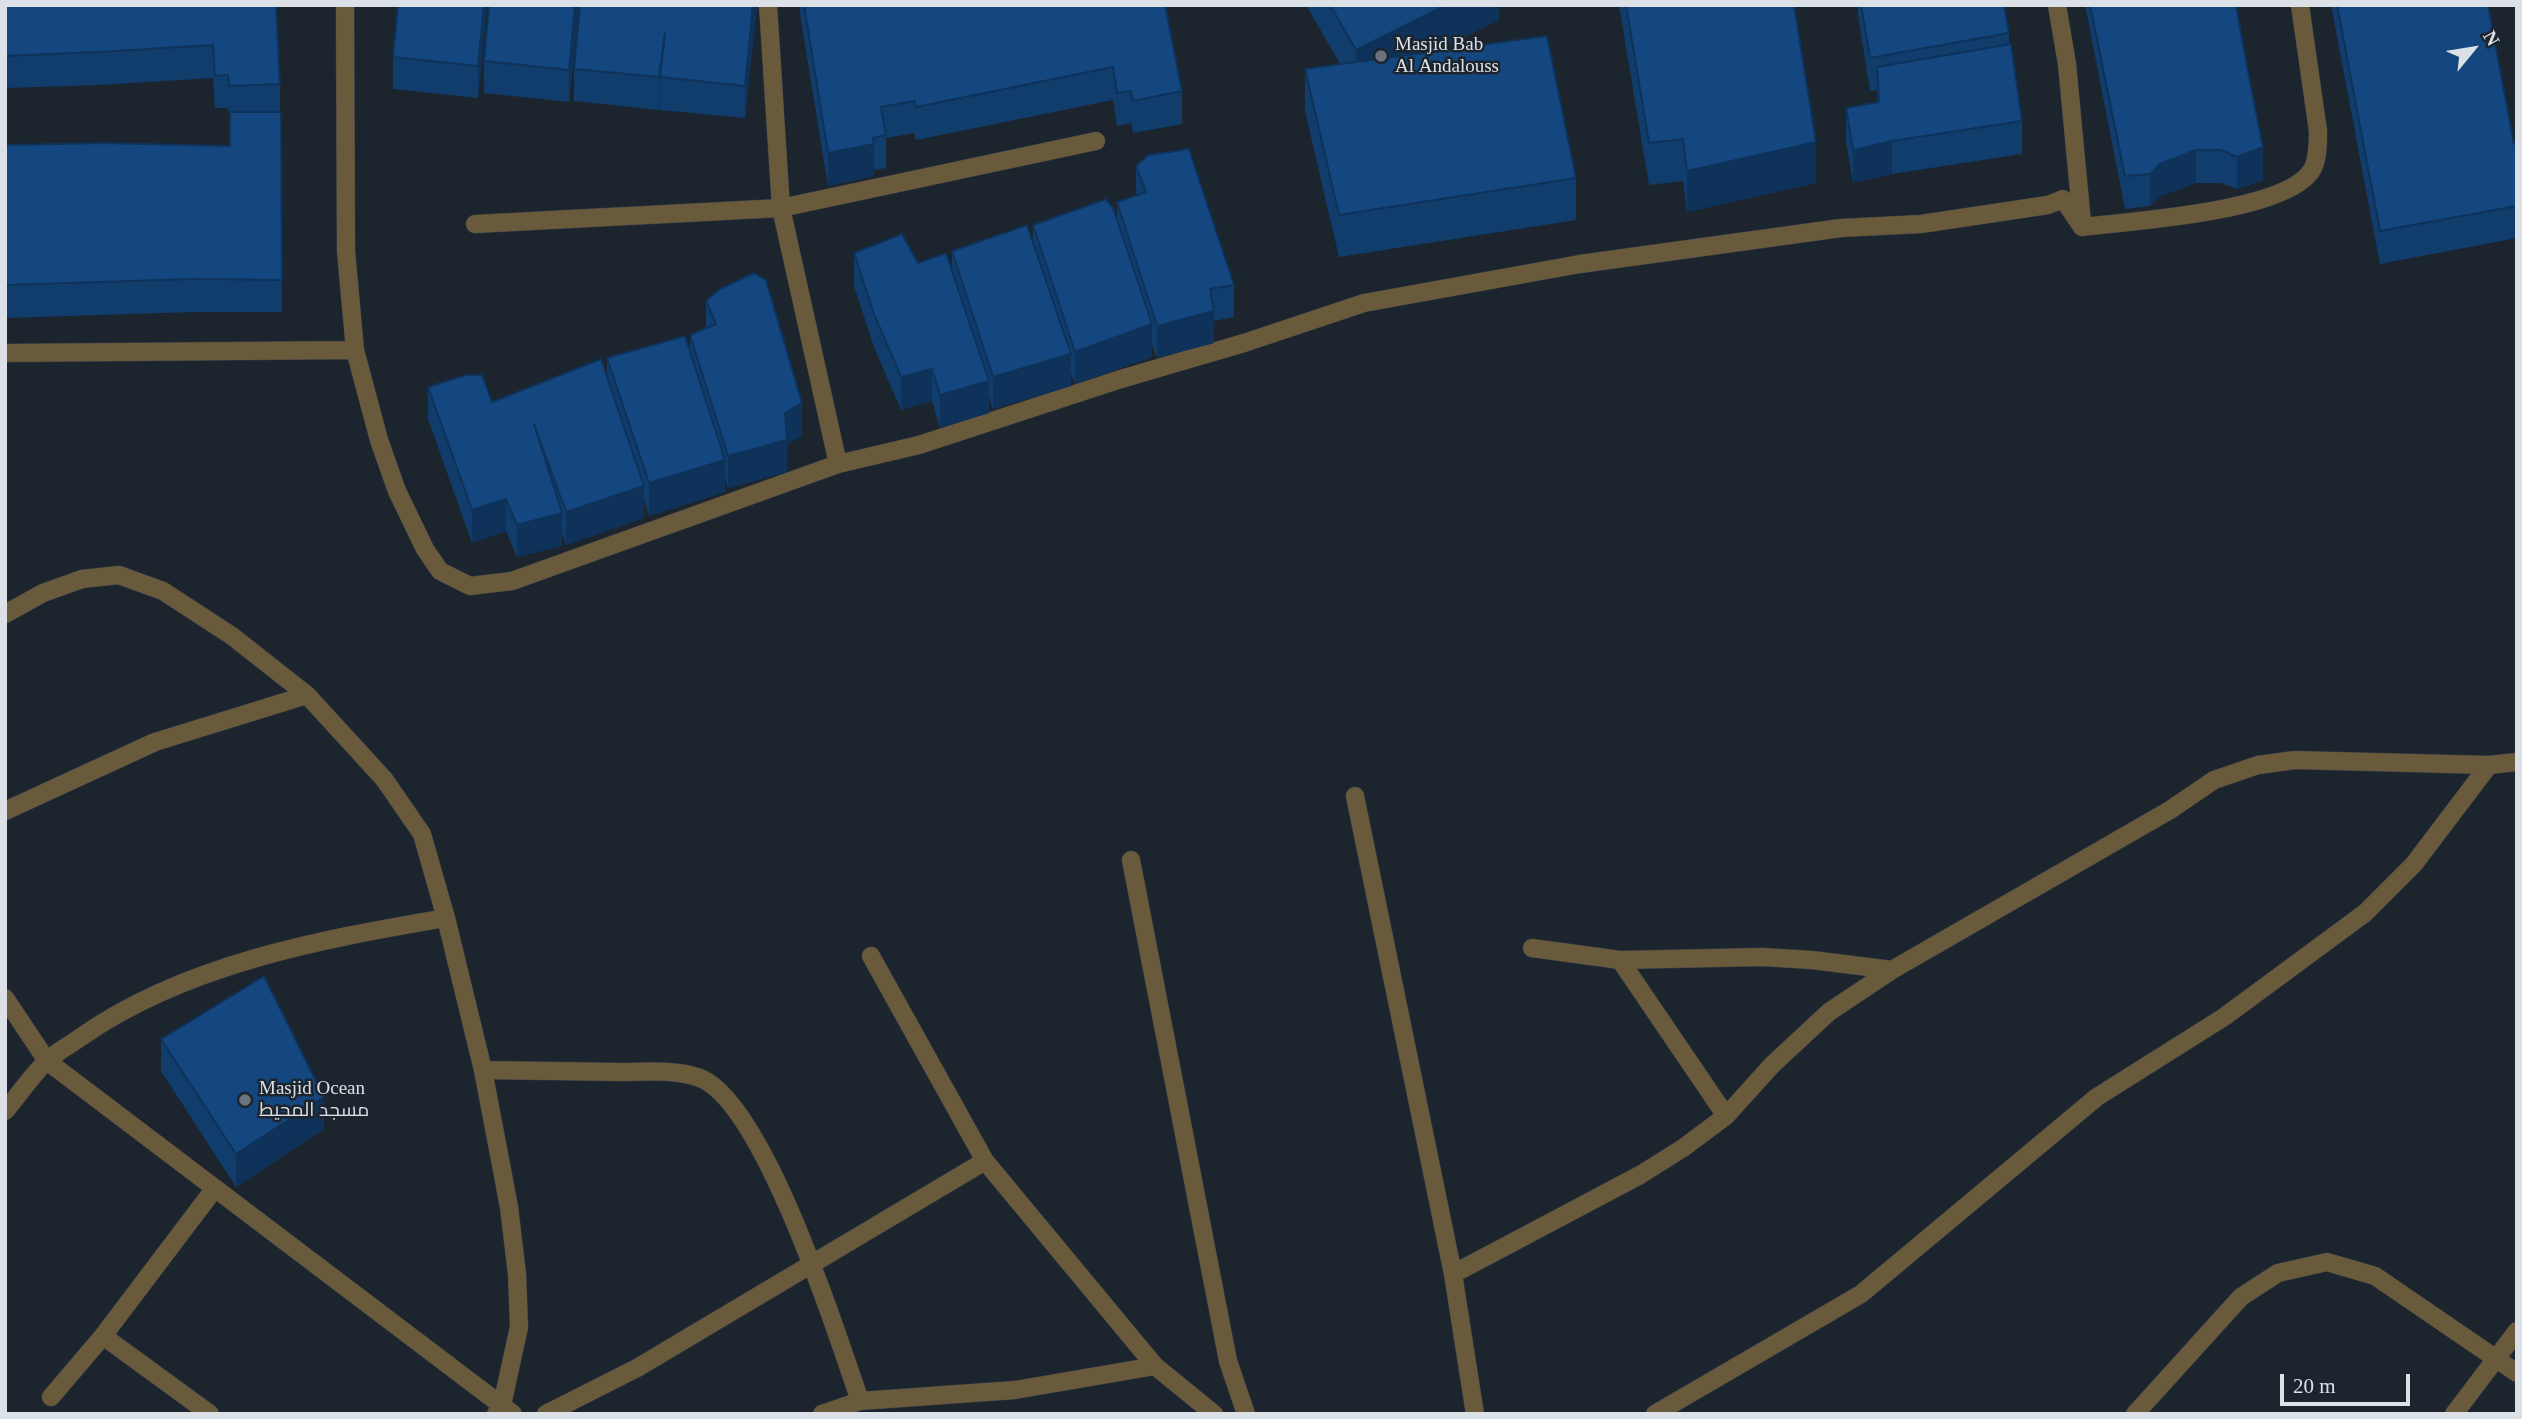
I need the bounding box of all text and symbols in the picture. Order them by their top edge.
north arrow [2438,14,2508,84]
text: N [2479,27,2504,49]
place label: Masjid Bab Al Andalouss [1395,34,1499,78]
marker: Masjid Bab Al Andalouss [1373,48,1389,64]
place label: Masjid Ocean مسجد المحيط [259,1078,369,1122]
marker: Masjid Ocean مسجد المحيط [237,1092,253,1108]
scale bar [2284,1360,2414,1404]
text: 20 m [2293,1374,2336,1398]

